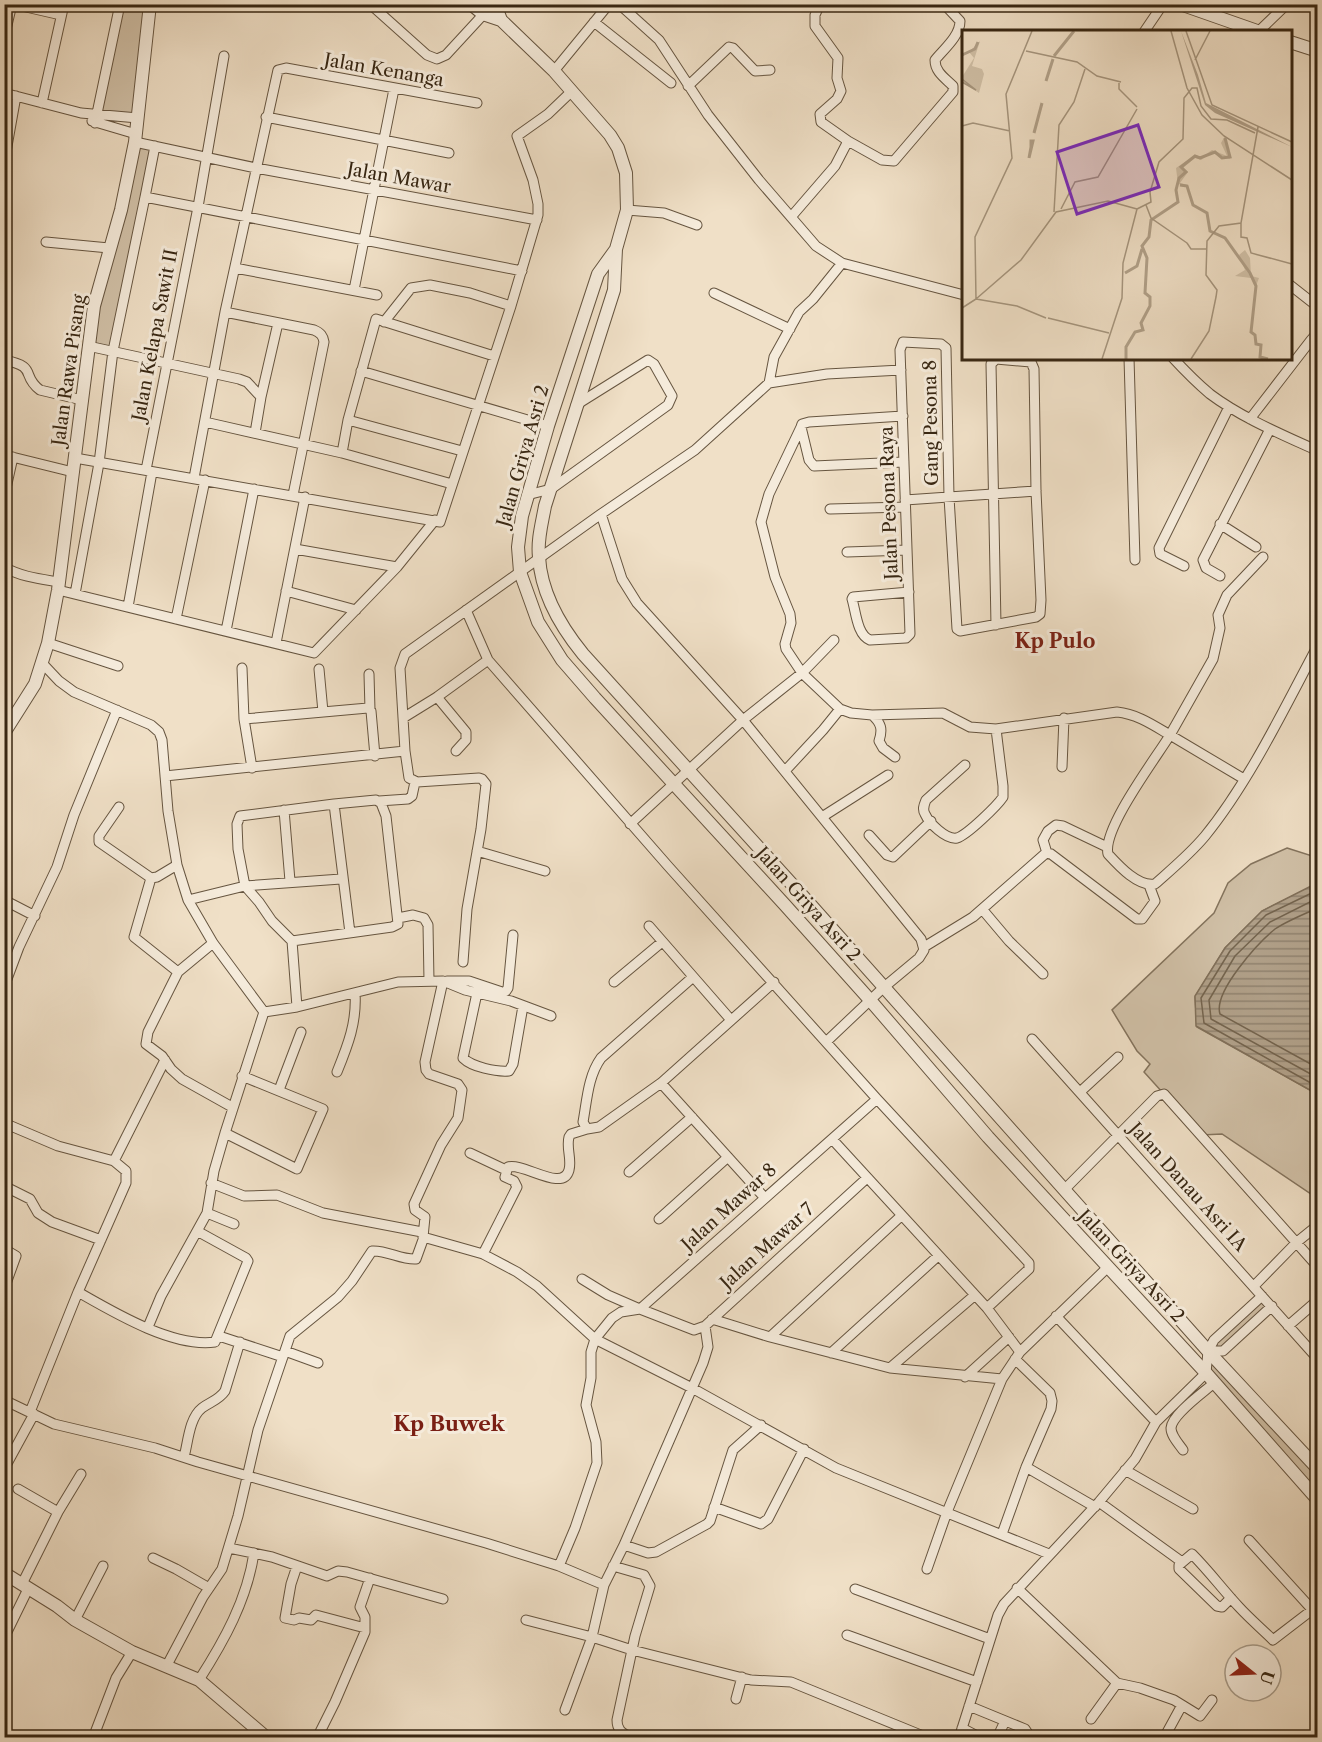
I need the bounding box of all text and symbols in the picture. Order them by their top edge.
inset map [962,30,1292,360]
street label: Jalan Kenanga [320,48,446,91]
street label: Jalan Mawar [342,158,453,198]
street label: Jalan Kelapa Sawit II [127,247,182,426]
street label: Jalan Rawa Pisang [47,292,91,450]
street label: Gang Pesona 8 [919,360,943,486]
street label: Jalan Griya Asri 2 [491,383,554,532]
street label: Jalan Pesona Raya [875,425,903,583]
district label: Kp Pulo [1014,629,1096,653]
street label: Jalan Griya Asri 2 [749,840,865,966]
street label: Jalan Danau Asri IA [1122,1116,1252,1256]
street label: Jalan Mawar 8 [675,1159,781,1257]
street label: Jalan Mawar 7 [713,1198,818,1296]
street label: Jalan Griya Asri 2 [1071,1203,1189,1327]
district label: Kp Buwek [393,1411,506,1436]
north arrow [1223,1643,1283,1703]
text: U [1256,1668,1279,1687]

